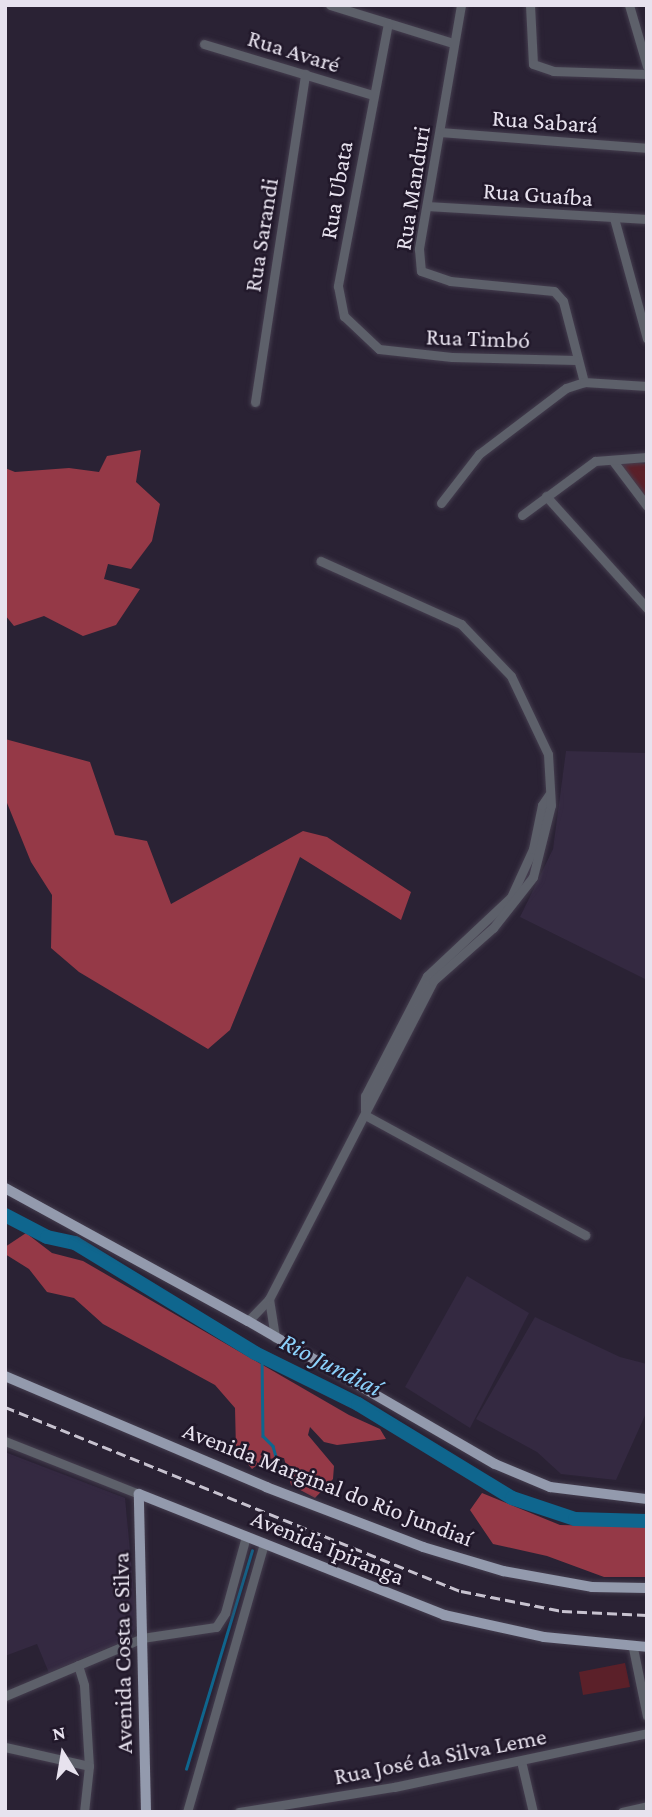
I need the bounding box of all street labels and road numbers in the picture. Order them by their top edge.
street label: Rua Avaré [244,23,344,79]
street label: Rua Sabará [491,103,599,139]
street label: Rua Manduri [388,124,436,252]
street label: Rua Ubata [313,139,359,241]
street label: Rua Sarandi [238,176,284,294]
street label: Rua Guaíba [482,176,594,212]
street label: Rua Timbó [425,322,531,354]
street label: Avenida Marginal do Rio Jundiaí [179,1415,477,1553]
street label: Avenida Ipiranga [247,1503,409,1591]
street label: Avenida Costa e Silva [106,1552,138,1754]
street label: Rua José da Silva Leme [331,1721,549,1791]

